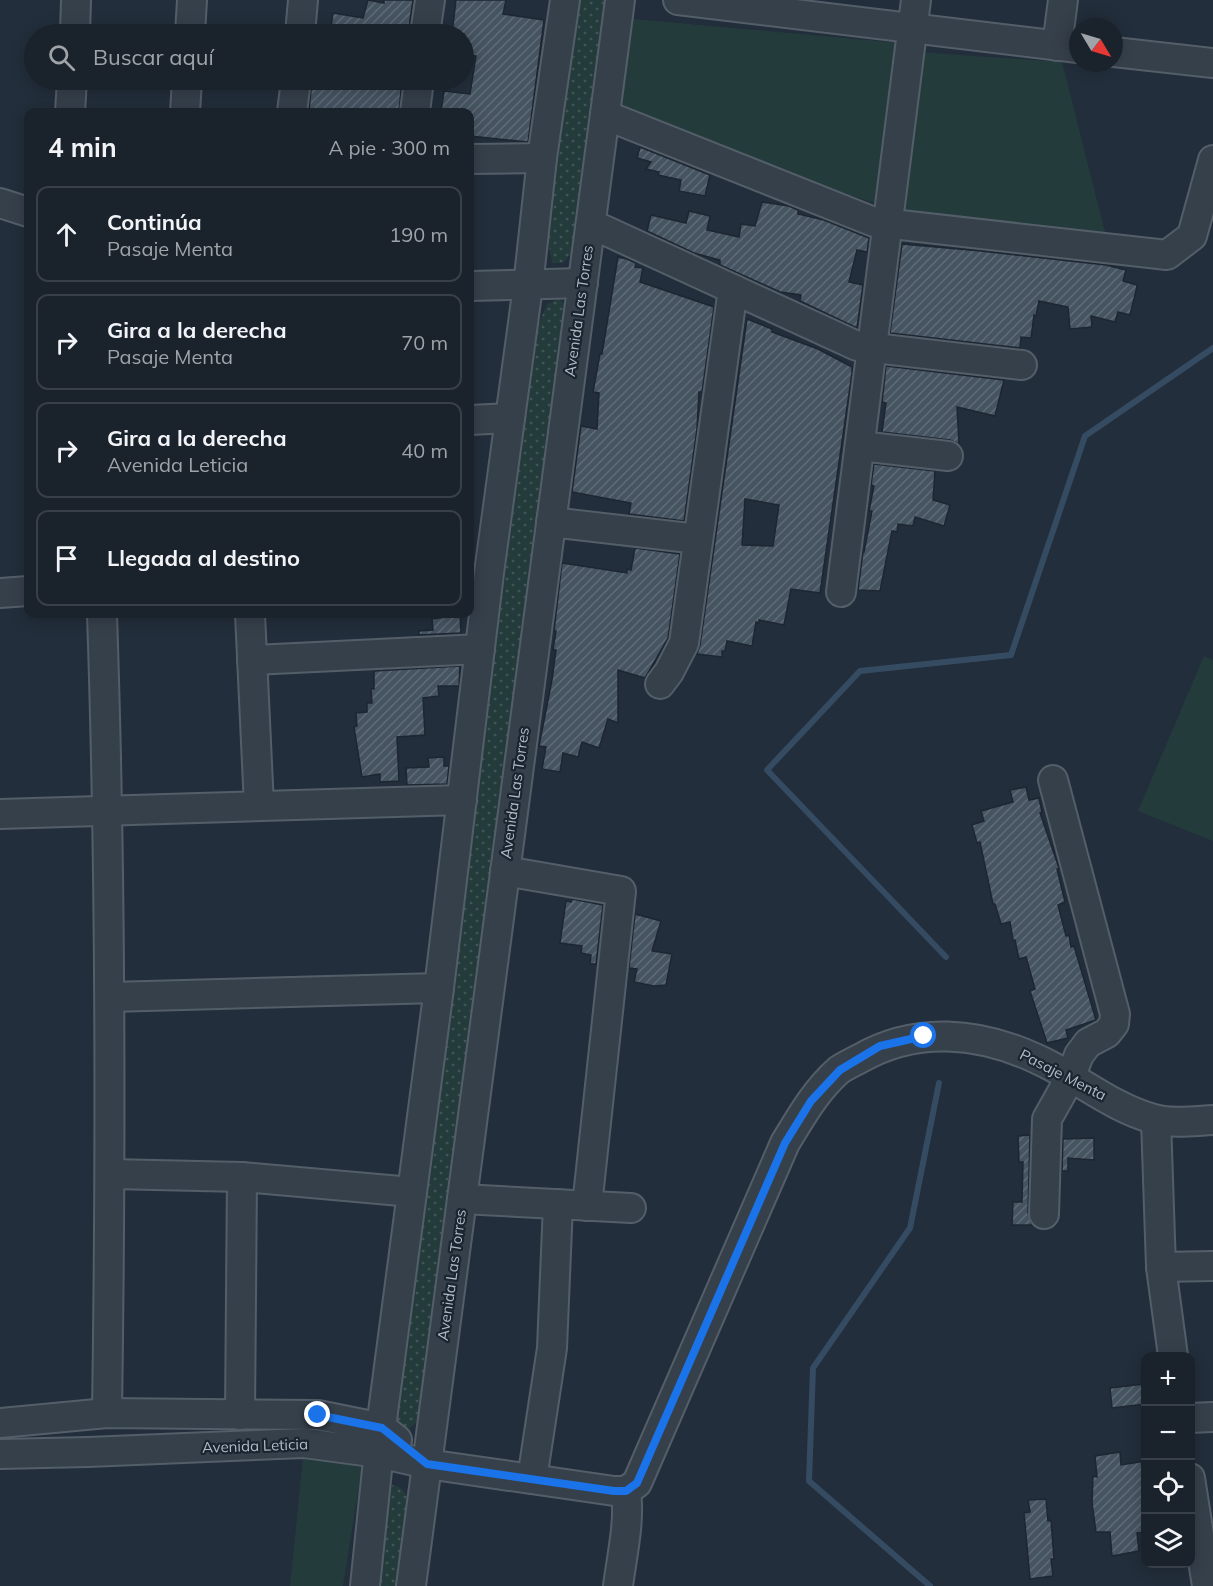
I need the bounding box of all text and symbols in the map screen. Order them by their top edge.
north arrow [1069,18,1123,72]
search box [24,24,474,90]
icon: search [45,41,78,74]
text: Buscar aquí [93,43,214,71]
text: 4 min [48,131,117,164]
text: A pie · 300 m [329,135,450,160]
text: Continúa [107,208,202,236]
icon: ahead [50,218,83,251]
text: 190 m [389,222,448,247]
text: Pasaje Menta [107,236,233,261]
street label: Avenida Las Torres [560,244,597,378]
text: Gira a la derecha [107,316,287,344]
icon: right [50,326,83,359]
text: 70 m [401,330,448,355]
text: Pasaje Menta [107,344,233,369]
text: Gira a la derecha [107,424,287,452]
icon: right [50,434,83,467]
text: 40 m [401,438,448,463]
text: Avenida Leticia [107,452,248,477]
icon: arrive [50,542,83,575]
text: Llegada al destino [107,544,300,572]
street label: Avenida Las Torres [496,726,533,860]
route start [910,1022,936,1048]
street label: Pasaje Menta [1017,1045,1110,1104]
street label: Avenida Las Torres [433,1208,470,1342]
map controls [1141,1352,1195,1568]
button: + [1141,1352,1195,1406]
route end [304,1401,330,1427]
button: − [1141,1406,1195,1460]
street label: Avenida Leticia [202,1434,308,1457]
button: locate [1141,1460,1195,1514]
button: layers [1141,1514,1195,1568]

